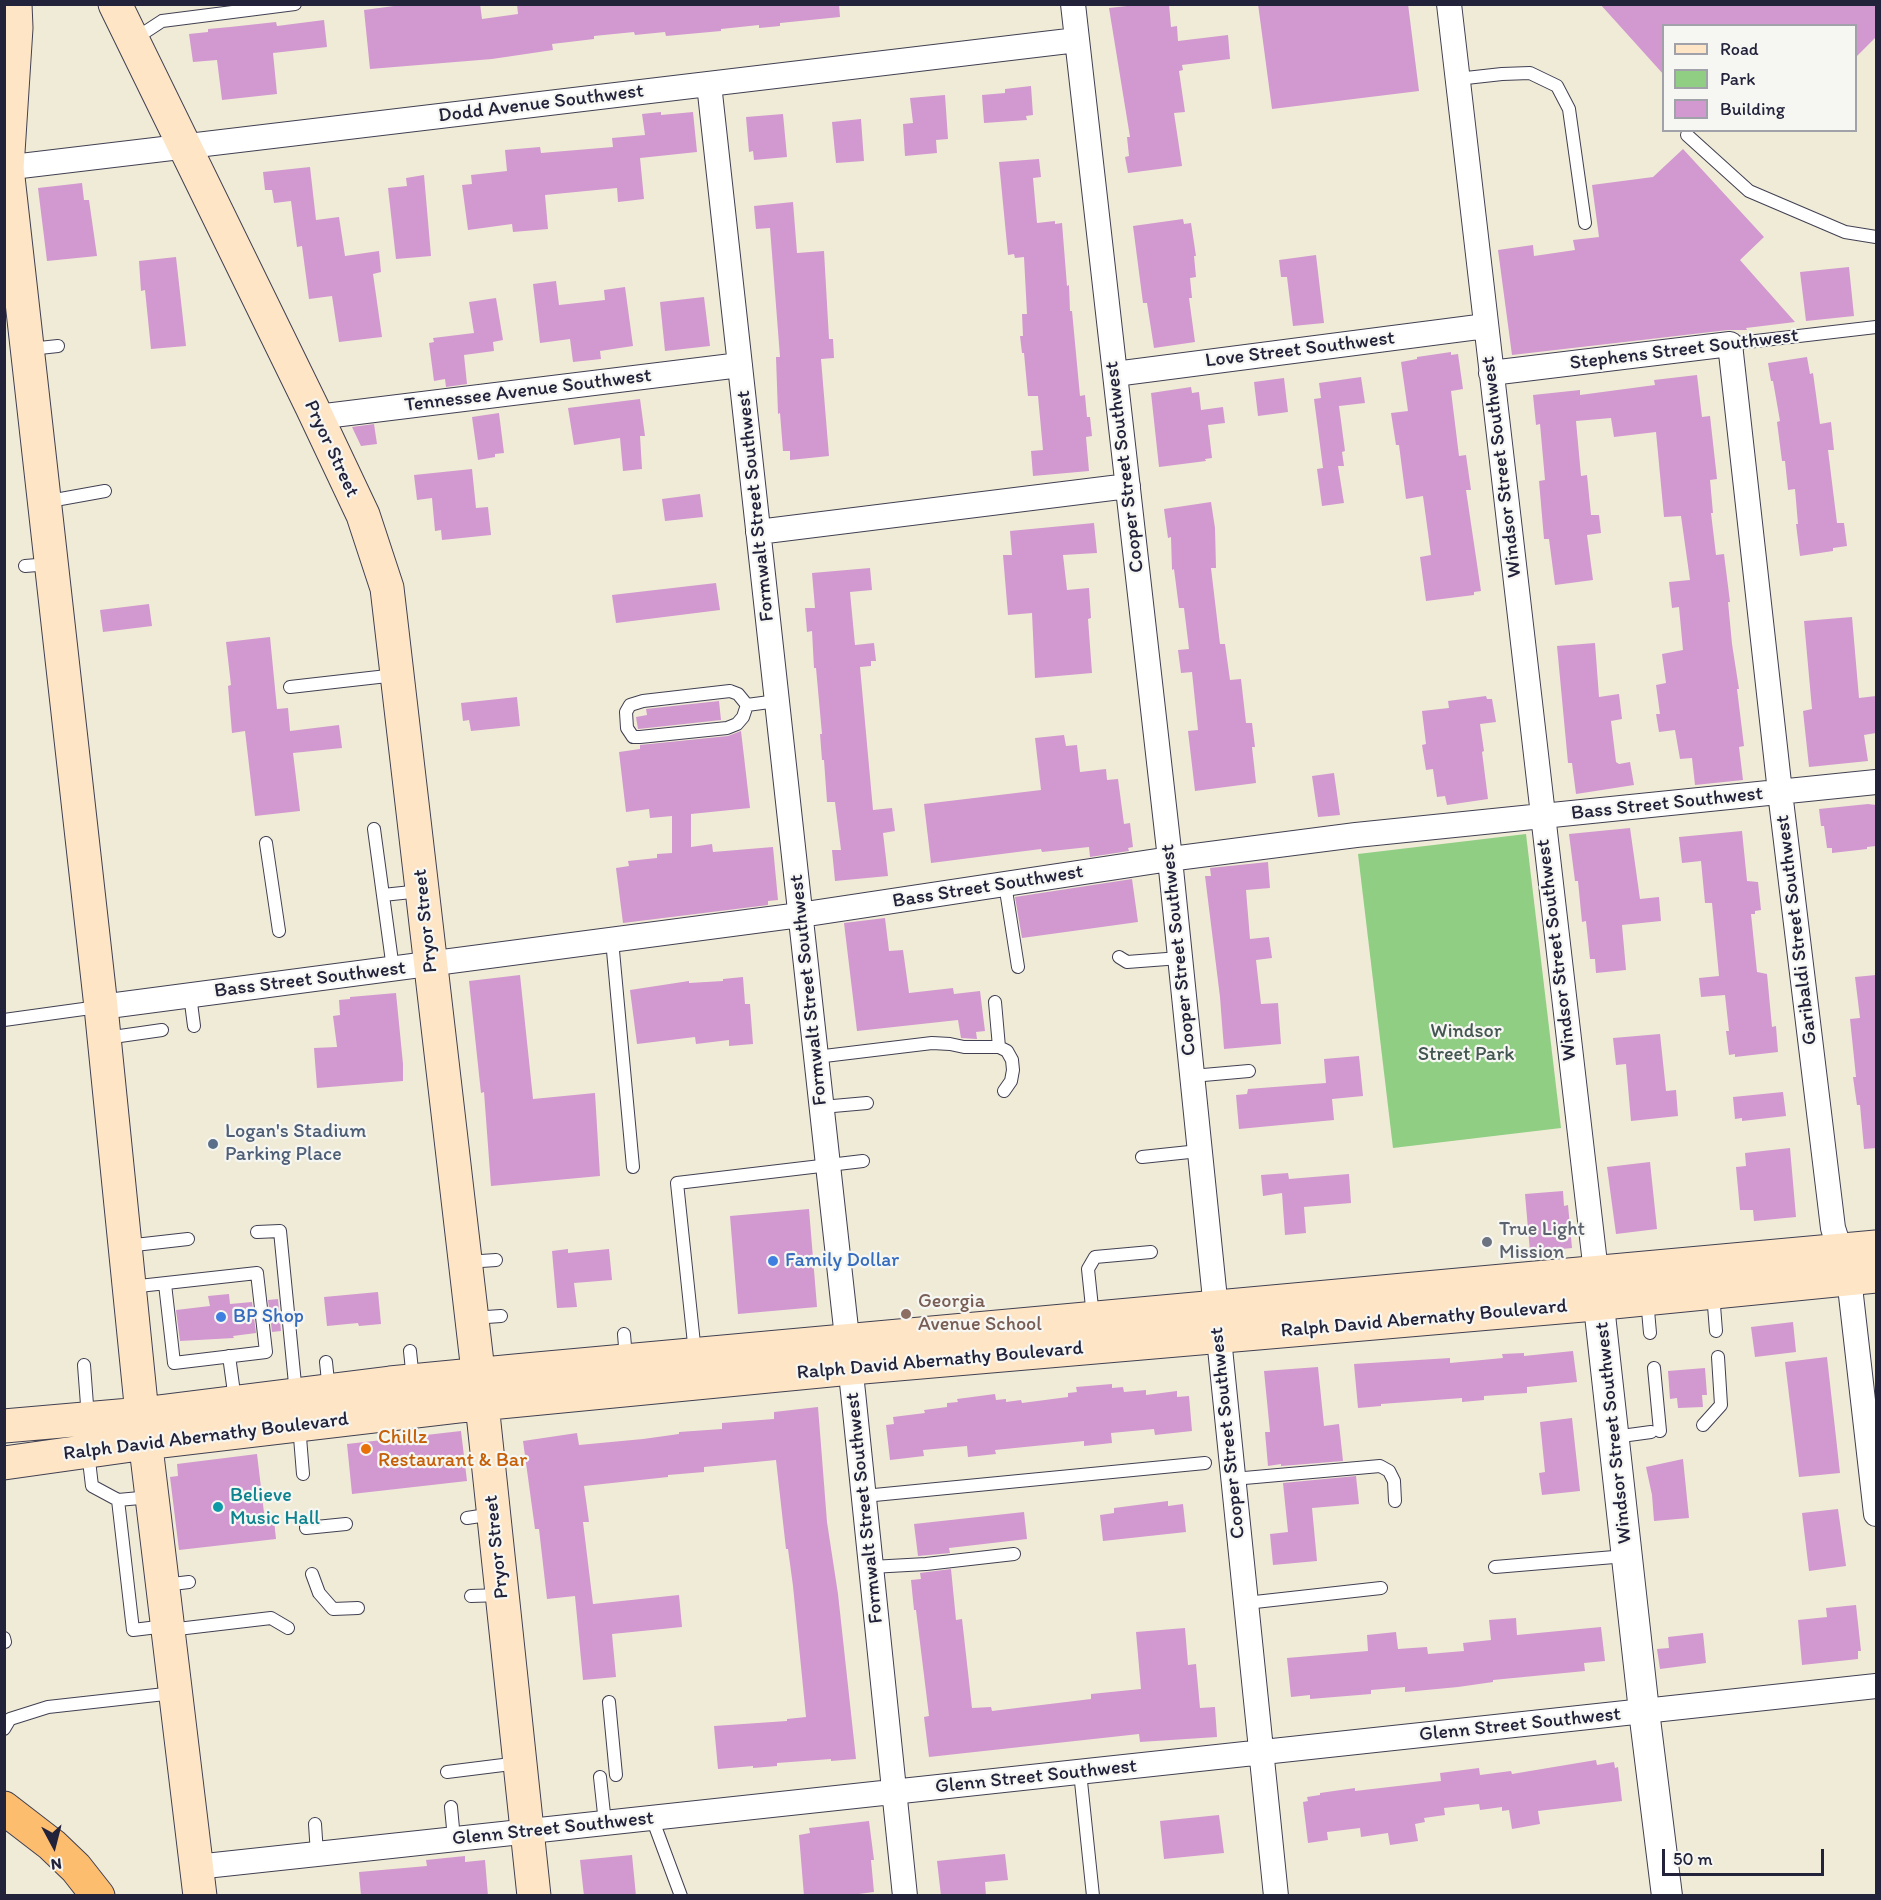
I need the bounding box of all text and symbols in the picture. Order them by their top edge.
legend [1662,24,1857,132]
text: Road [1720,38,1759,60]
text: Park [1720,68,1755,90]
street label: Dodd Avenue Southwest [437,80,645,128]
text: Building [1720,98,1785,120]
street label: Stephens Street Southwest [1568,324,1800,376]
street label: Love Street Southwest [1204,326,1396,374]
street label: Windsor Street Southwest [1477,355,1527,579]
street label: Cooper Street Southwest [1100,360,1150,574]
street label: Tennessee Avenue Southwest [403,364,653,418]
street label: Formwalt Street Southwest [732,389,780,623]
street label: Pryor Street [298,397,364,501]
street label: Bass Street Southwest [1570,782,1764,826]
street label: Garibaldi Street Southwest [1771,814,1823,1046]
street label: Windsor Street Southwest [1532,838,1582,1062]
street label: Cooper Street Southwest [1156,843,1202,1057]
street label: Bass Street Southwest [891,860,1085,914]
street label: Pryor Street [409,868,443,974]
street label: Formwalt Street Southwest [785,873,833,1107]
street label: Bass Street Southwest [213,956,407,1004]
park label: Windsor Street Park [1418,1020,1514,1067]
place label: Logan's Stadium Parking Place [225,1120,366,1167]
marker: Logan's Stadium Parking Place [206,1137,220,1151]
place label: True Light Mission [1499,1218,1585,1265]
marker: True Light Mission [1480,1235,1494,1249]
place label: Family Dollar [785,1249,899,1273]
marker: Family Dollar [766,1254,780,1268]
place label: Georgia Avenue School [918,1290,1042,1337]
street label: Ralph David Abernathy Boulevard [1280,1295,1568,1343]
place label: BP Shop [233,1305,304,1329]
marker: Georgia Avenue School [899,1307,913,1321]
marker: BP Shop [214,1310,228,1324]
street label: Windsor Street Southwest [1590,1321,1638,1545]
street label: Cooper Street Southwest [1205,1326,1251,1540]
street label: Ralph David Abernathy Boulevard [796,1337,1084,1385]
street label: Formwalt Street Southwest [841,1391,889,1625]
street label: Ralph David Abernathy Boulevard [62,1408,350,1466]
place label: Chillz Restaurant & Bar [378,1426,527,1473]
marker: Chillz Restaurant & Bar [359,1442,373,1456]
place label: Believe Music Hall [230,1484,320,1531]
street label: Pryor Street [480,1494,514,1600]
marker: Believe Music Hall [211,1500,225,1514]
street label: Glenn Street Southwest [1418,1702,1622,1748]
street label: Glenn Street Southwest [934,1754,1138,1800]
street label: Glenn Street Southwest [451,1806,655,1852]
north arrow [24,1816,84,1876]
scale bar [1665,1837,1827,1875]
text: 50 m [1673,1848,1713,1870]
text: N [50,1854,63,1874]

